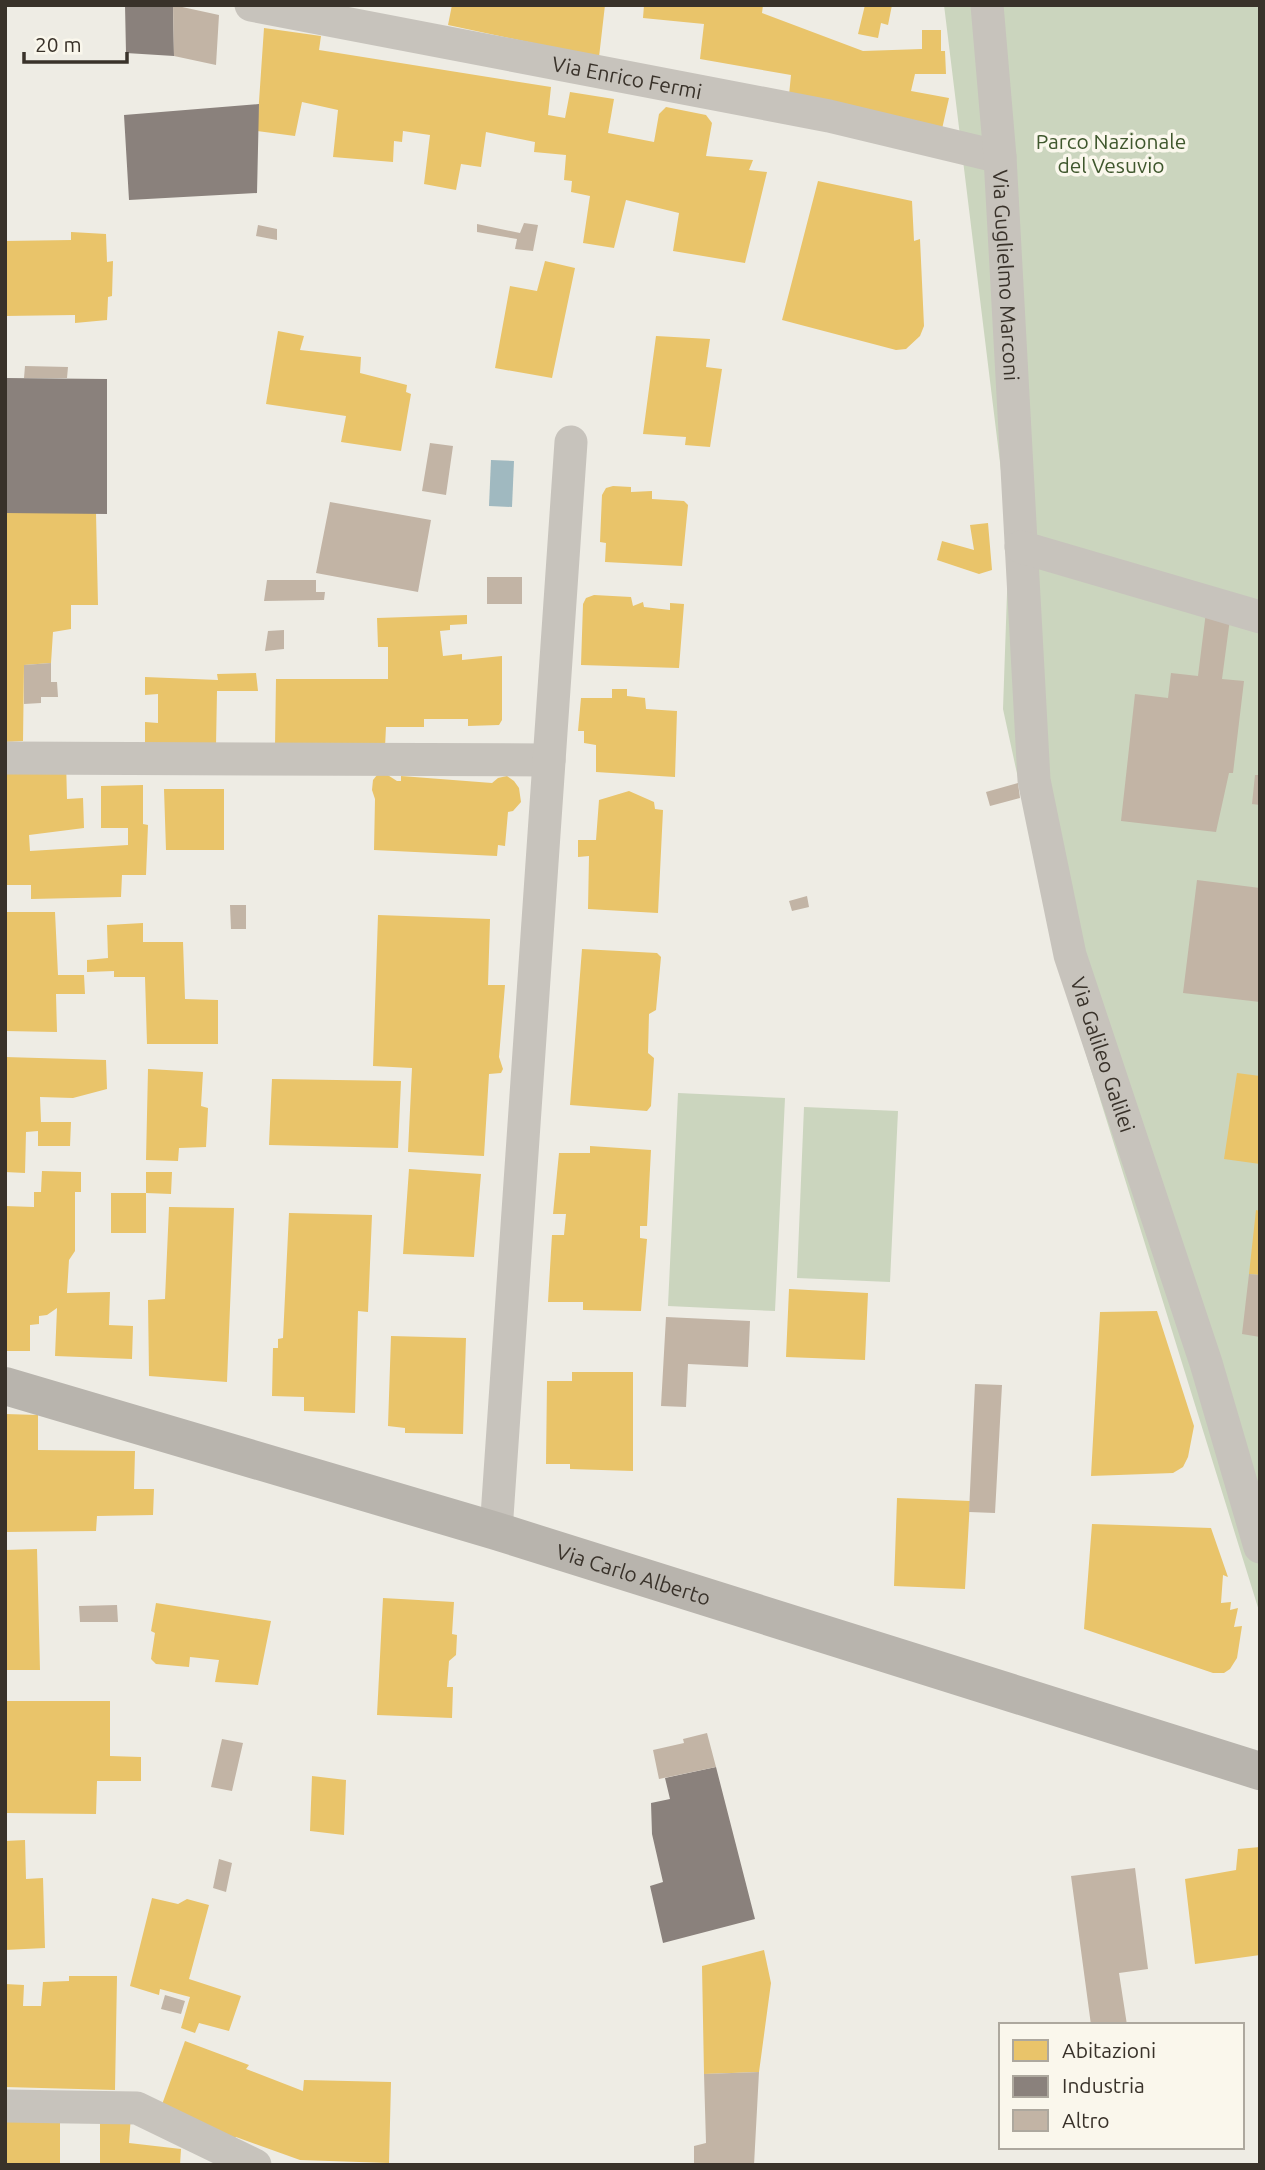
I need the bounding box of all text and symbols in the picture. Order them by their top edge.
scale bar [24,21,128,65]
text: 20 m [35,32,82,56]
street label: Via Enrico Fermi [550,51,704,103]
park label: Parco Nazionale del Vesuvio [1036,129,1186,177]
street label: Via Guglielmo Marconi [989,169,1024,382]
street label: Via Galileo Galilei [1066,974,1140,1135]
street label: Via Carlo Alberto [553,1539,714,1610]
legend [999,2023,1244,2149]
text: Abitazioni [1062,2038,1156,2062]
text: Industria [1062,2073,1145,2097]
text: Altro [1062,2108,1110,2132]

